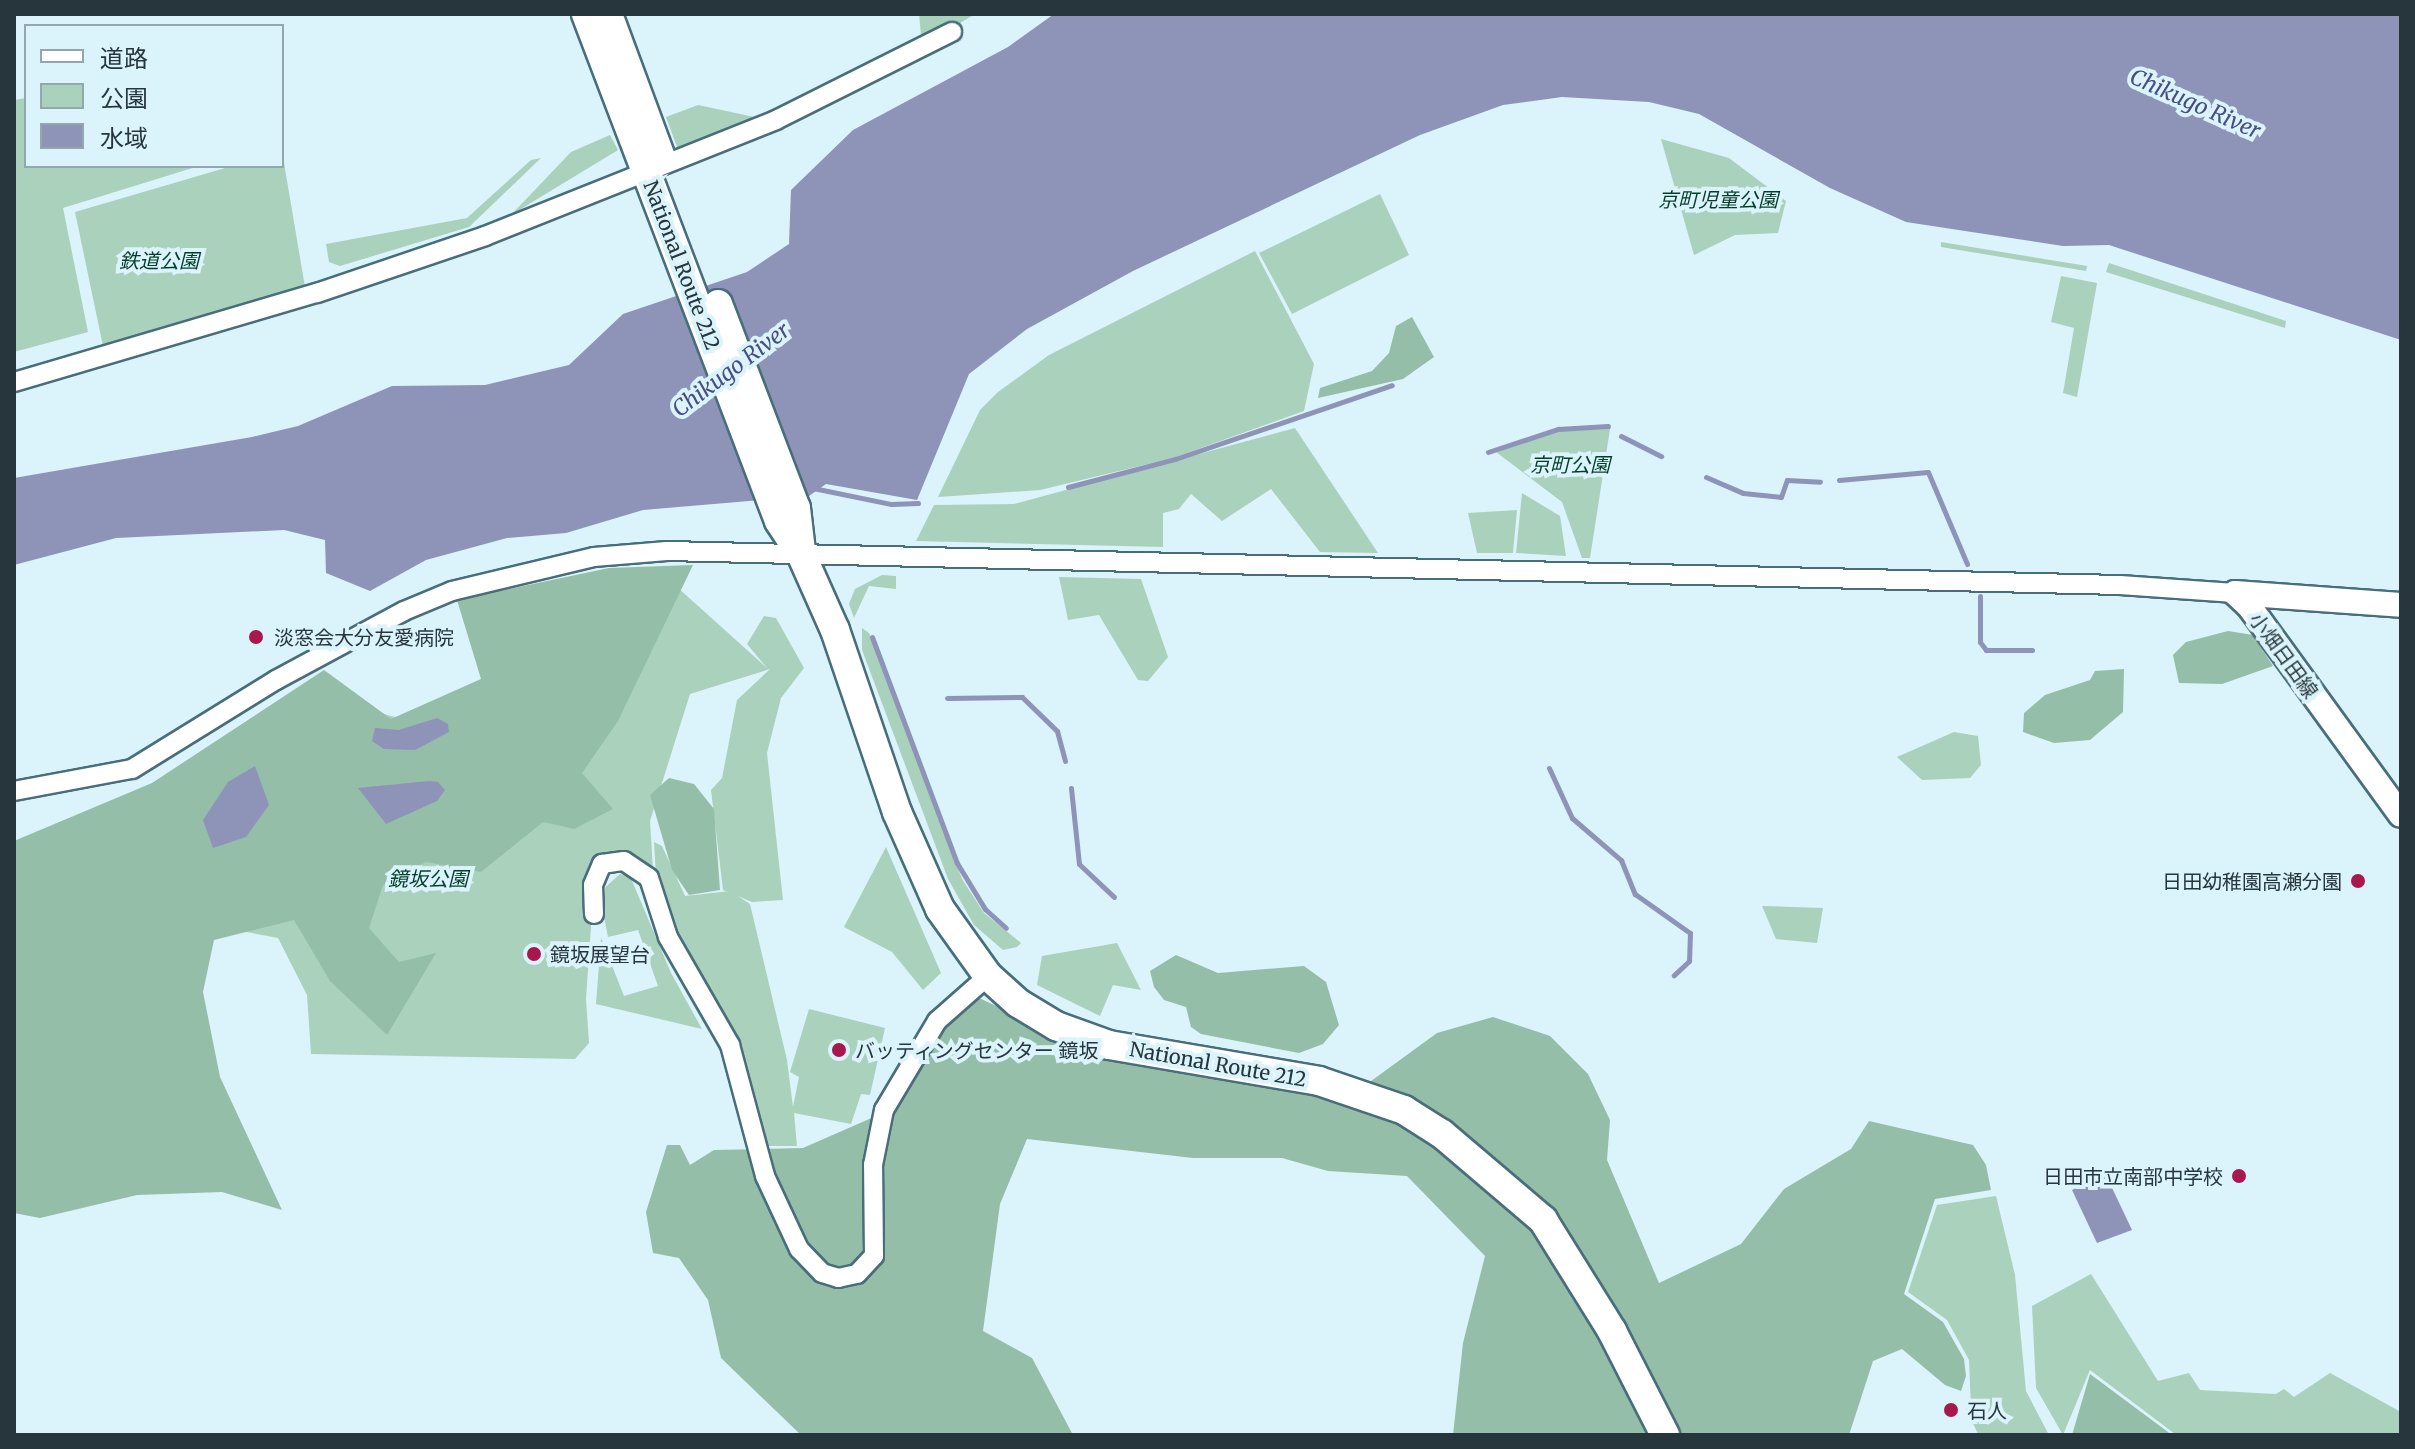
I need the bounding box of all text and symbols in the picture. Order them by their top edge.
legend [24,24,284,168]
text: 道路 [100,43,148,74]
water label: Chikugo River [2126,63,2264,145]
text: 公園 [100,83,148,114]
text: 水域 [100,123,148,154]
street label: National Route 212 [639,177,725,353]
park label: 京町児童公園 [1658,187,1778,211]
park label: 鉄道公園 [119,248,199,272]
water label: Chikugo River [667,317,795,423]
park label: 京町公園 [1530,452,1610,476]
street label: 小畑日田線 [2245,607,2323,703]
place label: 淡窓会大分友愛病院 [274,625,454,649]
marker: 淡窓会大分友愛病院 [245,626,267,648]
park label: 鏡坂公園 [388,866,468,890]
place label: 日田幼稚園高瀬分園 [2162,869,2342,893]
marker: 日田幼稚園高瀬分園 [2349,872,2367,890]
place label: 鏡坂展望台 [550,942,650,966]
marker: 鏡坂展望台 [525,945,543,963]
street label: National Route 212 [1128,1037,1308,1091]
place label: バッティングセンター 鏡坂 [855,1038,1100,1062]
marker: バッティングセンター 鏡坂 [830,1041,848,1059]
place label: 日田市立南部中学校 [2043,1164,2223,1188]
marker: 日田市立南部中学校 [2230,1167,2248,1185]
place label: 石人 [1967,1398,2007,1422]
marker: 石人 [1942,1401,1960,1419]

